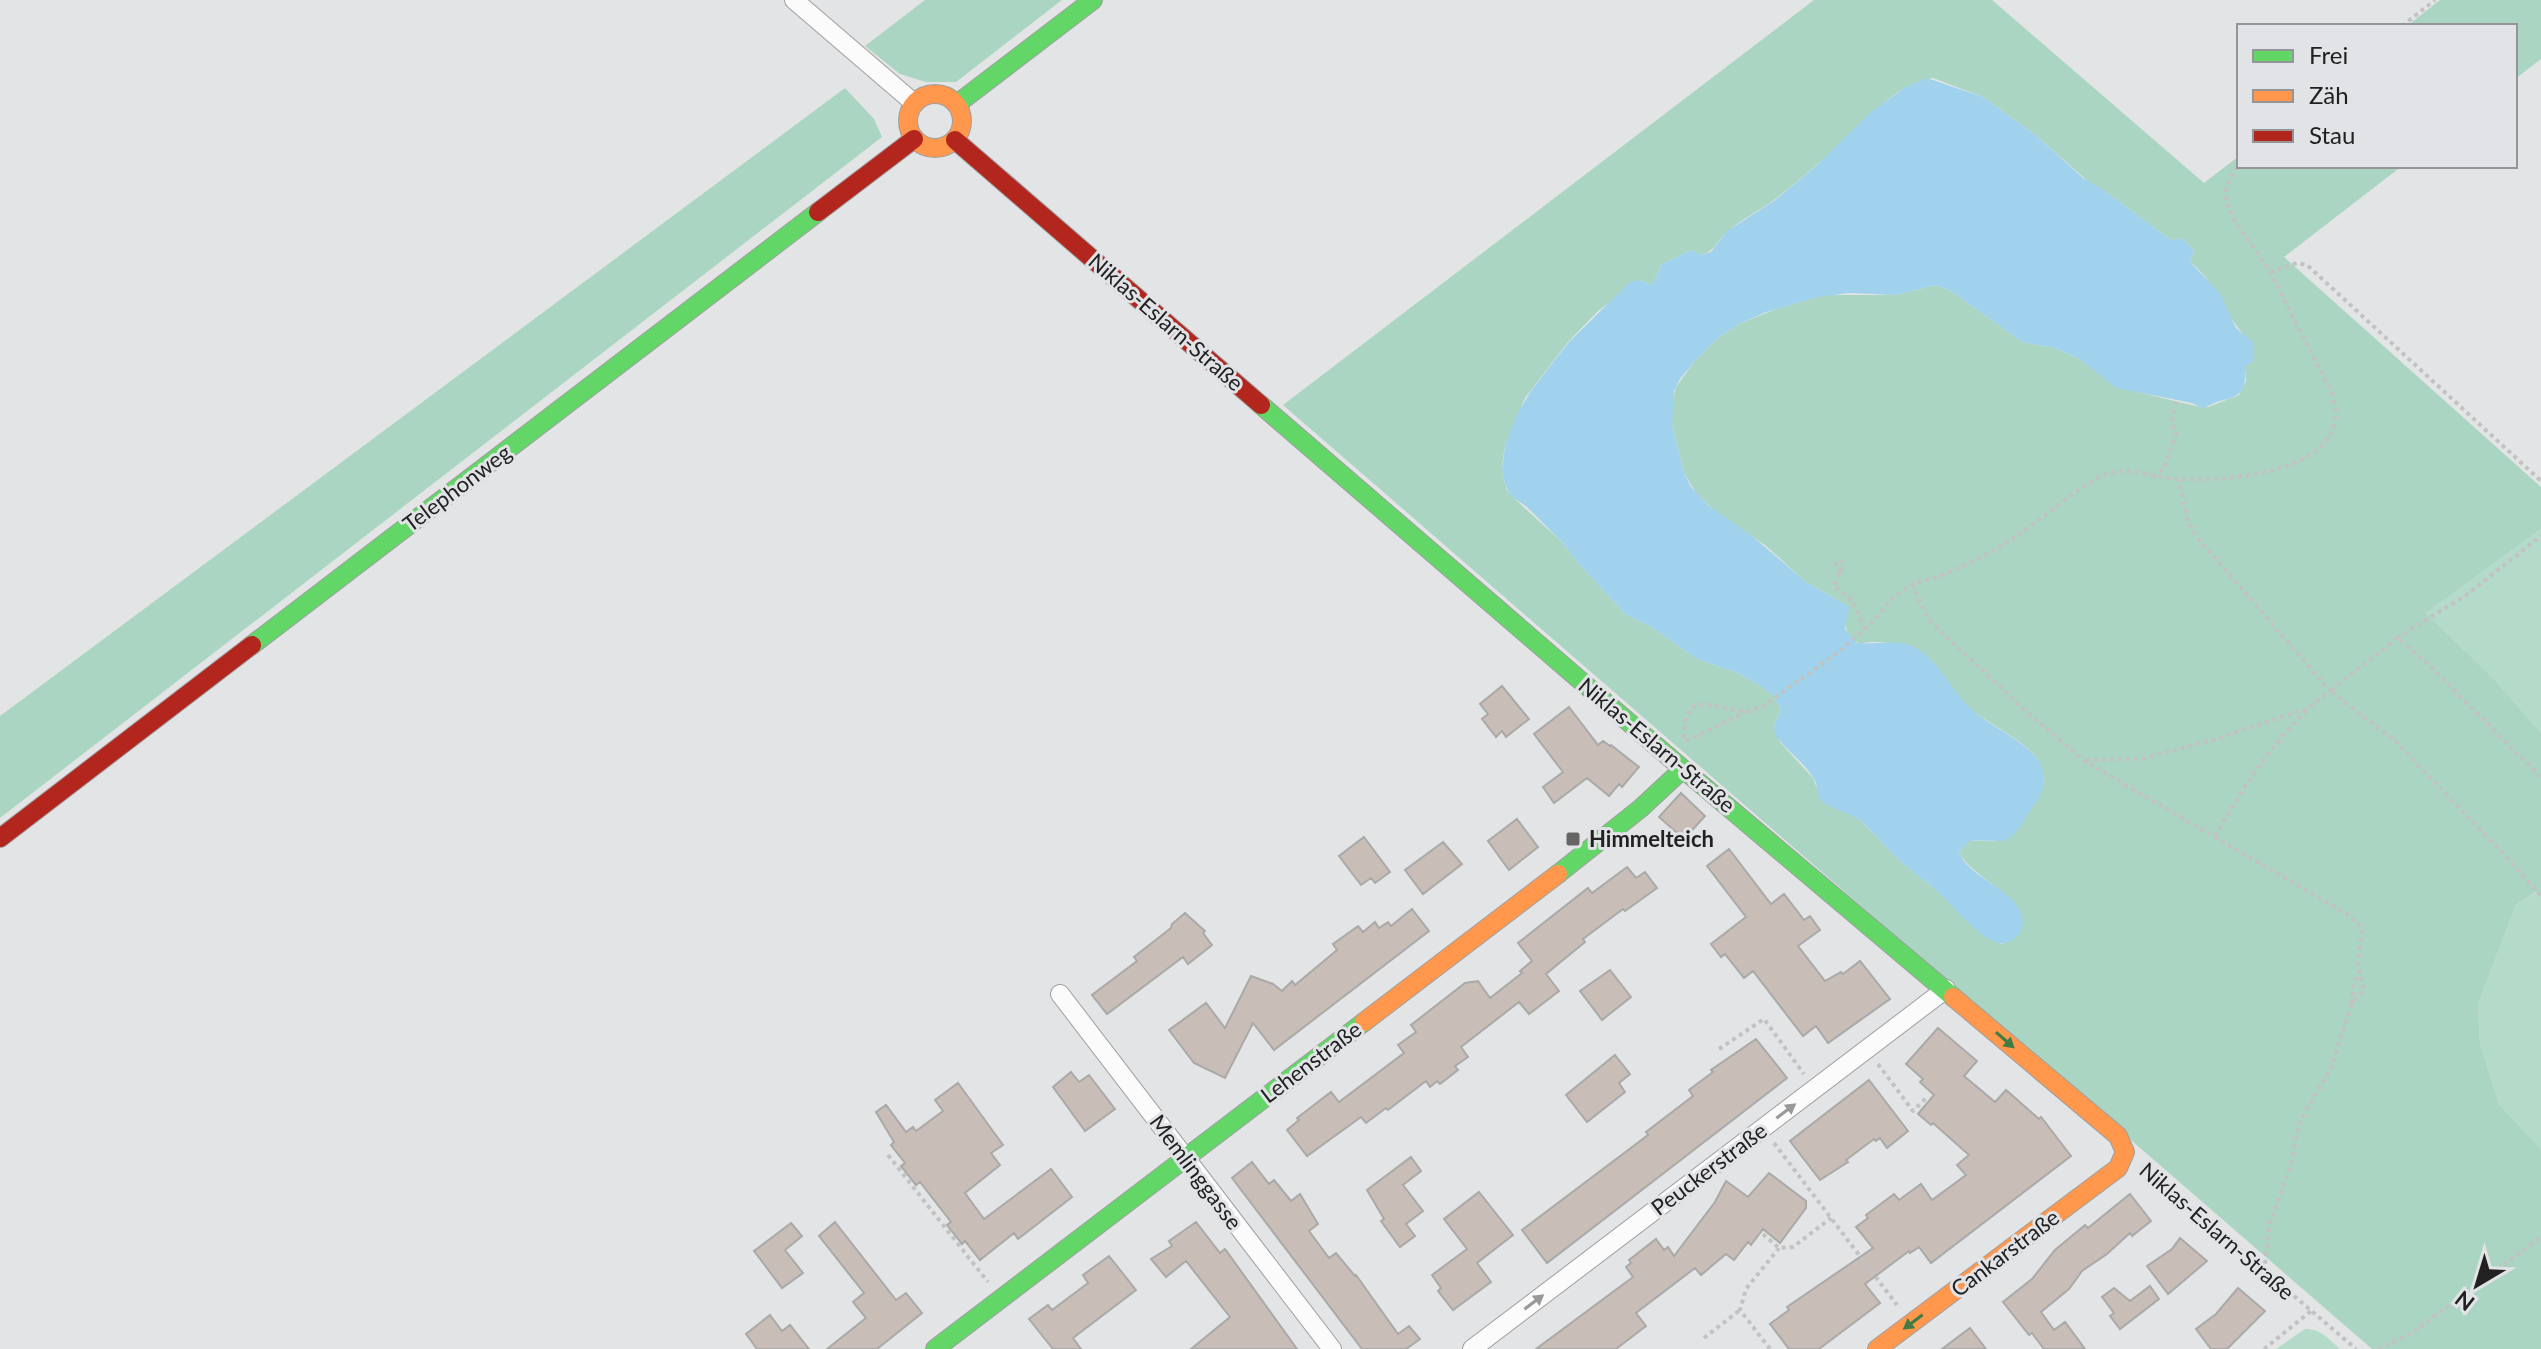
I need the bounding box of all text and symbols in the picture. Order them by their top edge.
legend [2237,24,2517,168]
text: Frei [2309,40,2348,69]
text: Zäh [2309,80,2349,109]
text: Stau [2309,120,2355,149]
street label: Niklas-Eslarn-Straße [1083,247,1249,396]
street label: Telephonweg [397,438,516,537]
street label: Niklas-Eslarn-Straße [1574,671,1741,818]
place label: Himmelteich [1589,825,1714,852]
marker: Himmelteich [1564,830,1582,848]
street label: Lehenstraße [1255,1015,1366,1108]
one-way arrow [1996,1030,2015,1048]
one-way arrow [1776,1103,1796,1119]
street label: Memlinggasse [1144,1109,1248,1235]
street label: Peuckerstraße [1646,1116,1772,1221]
street label: Niklas-Eslarn-Straße [2134,1156,2300,1305]
street label: Cankarstraße [1945,1203,2064,1302]
north arrow [2437,1245,2517,1325]
text: N [2449,1285,2479,1317]
one-way arrow [1524,1294,1544,1310]
one-way arrow [1903,1314,1923,1330]

